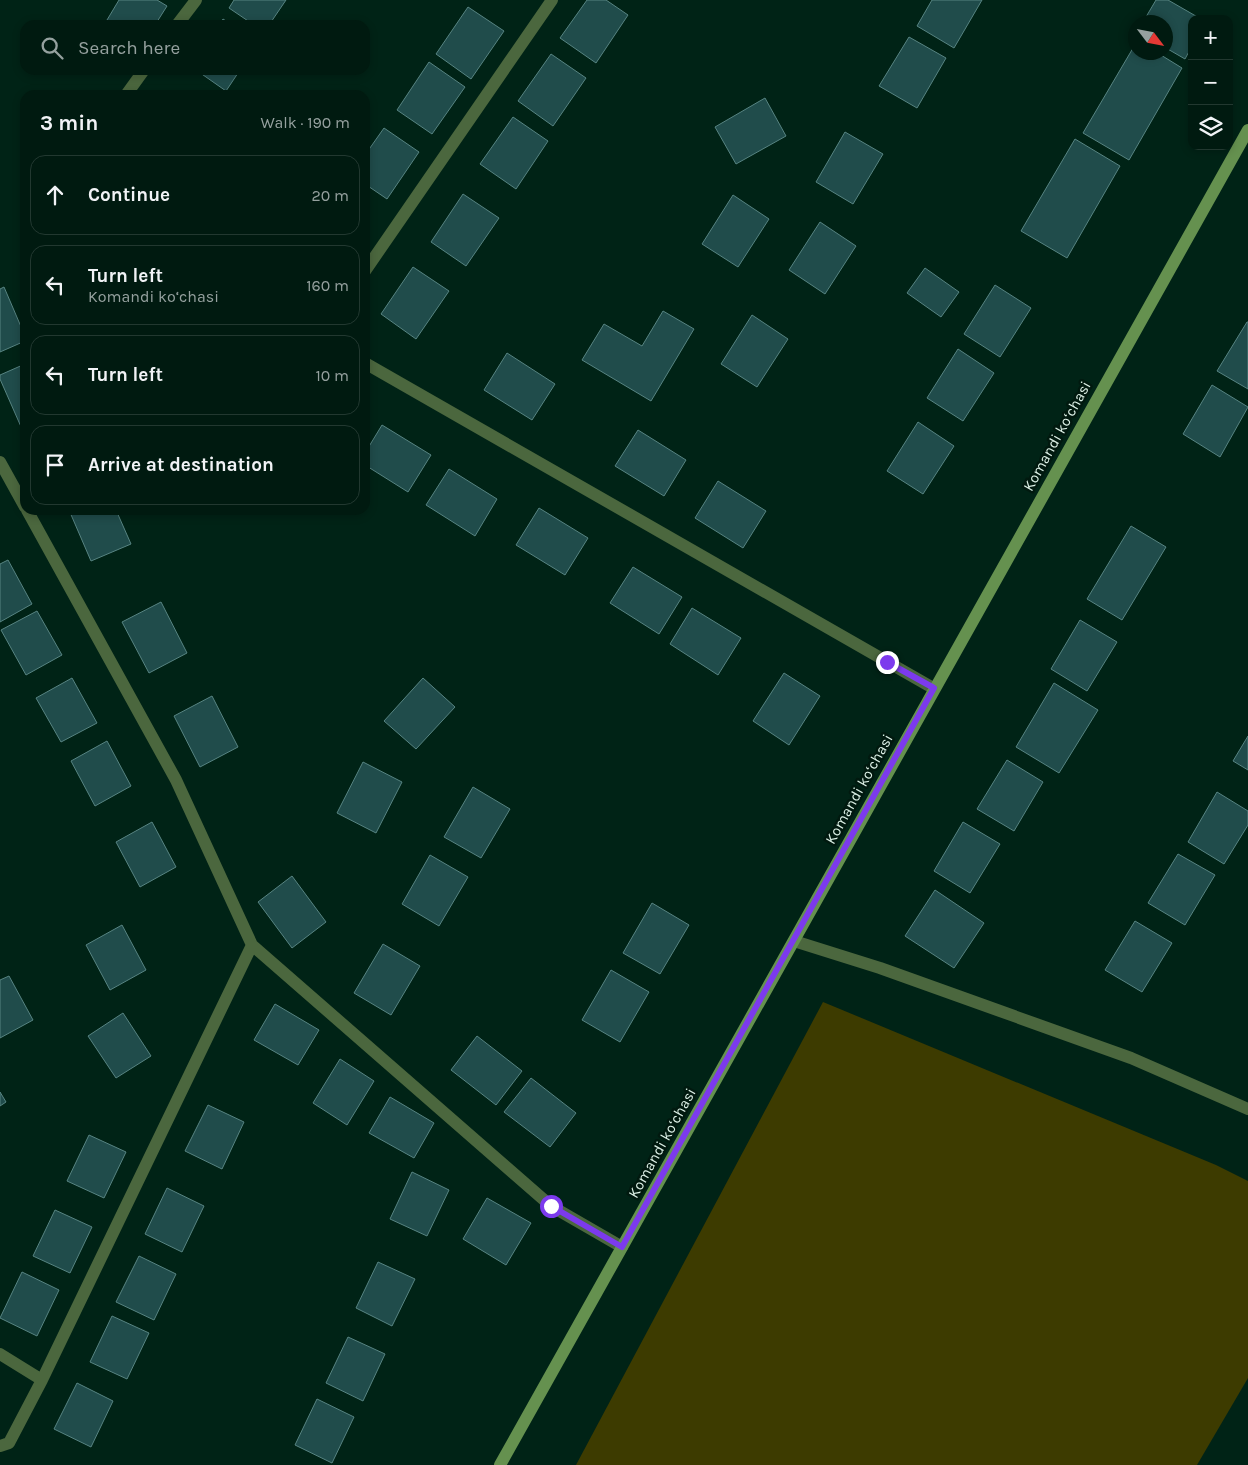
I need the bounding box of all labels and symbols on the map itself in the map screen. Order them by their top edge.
north arrow [1128,15,1173,60]
street label: Komandi ko‘chasi [1019,378,1095,494]
route end [876,651,899,674]
street label: Komandi ko‘chasi [821,731,897,847]
street label: Komandi ko‘chasi [624,1085,700,1201]
route start [540,1195,563,1218]

